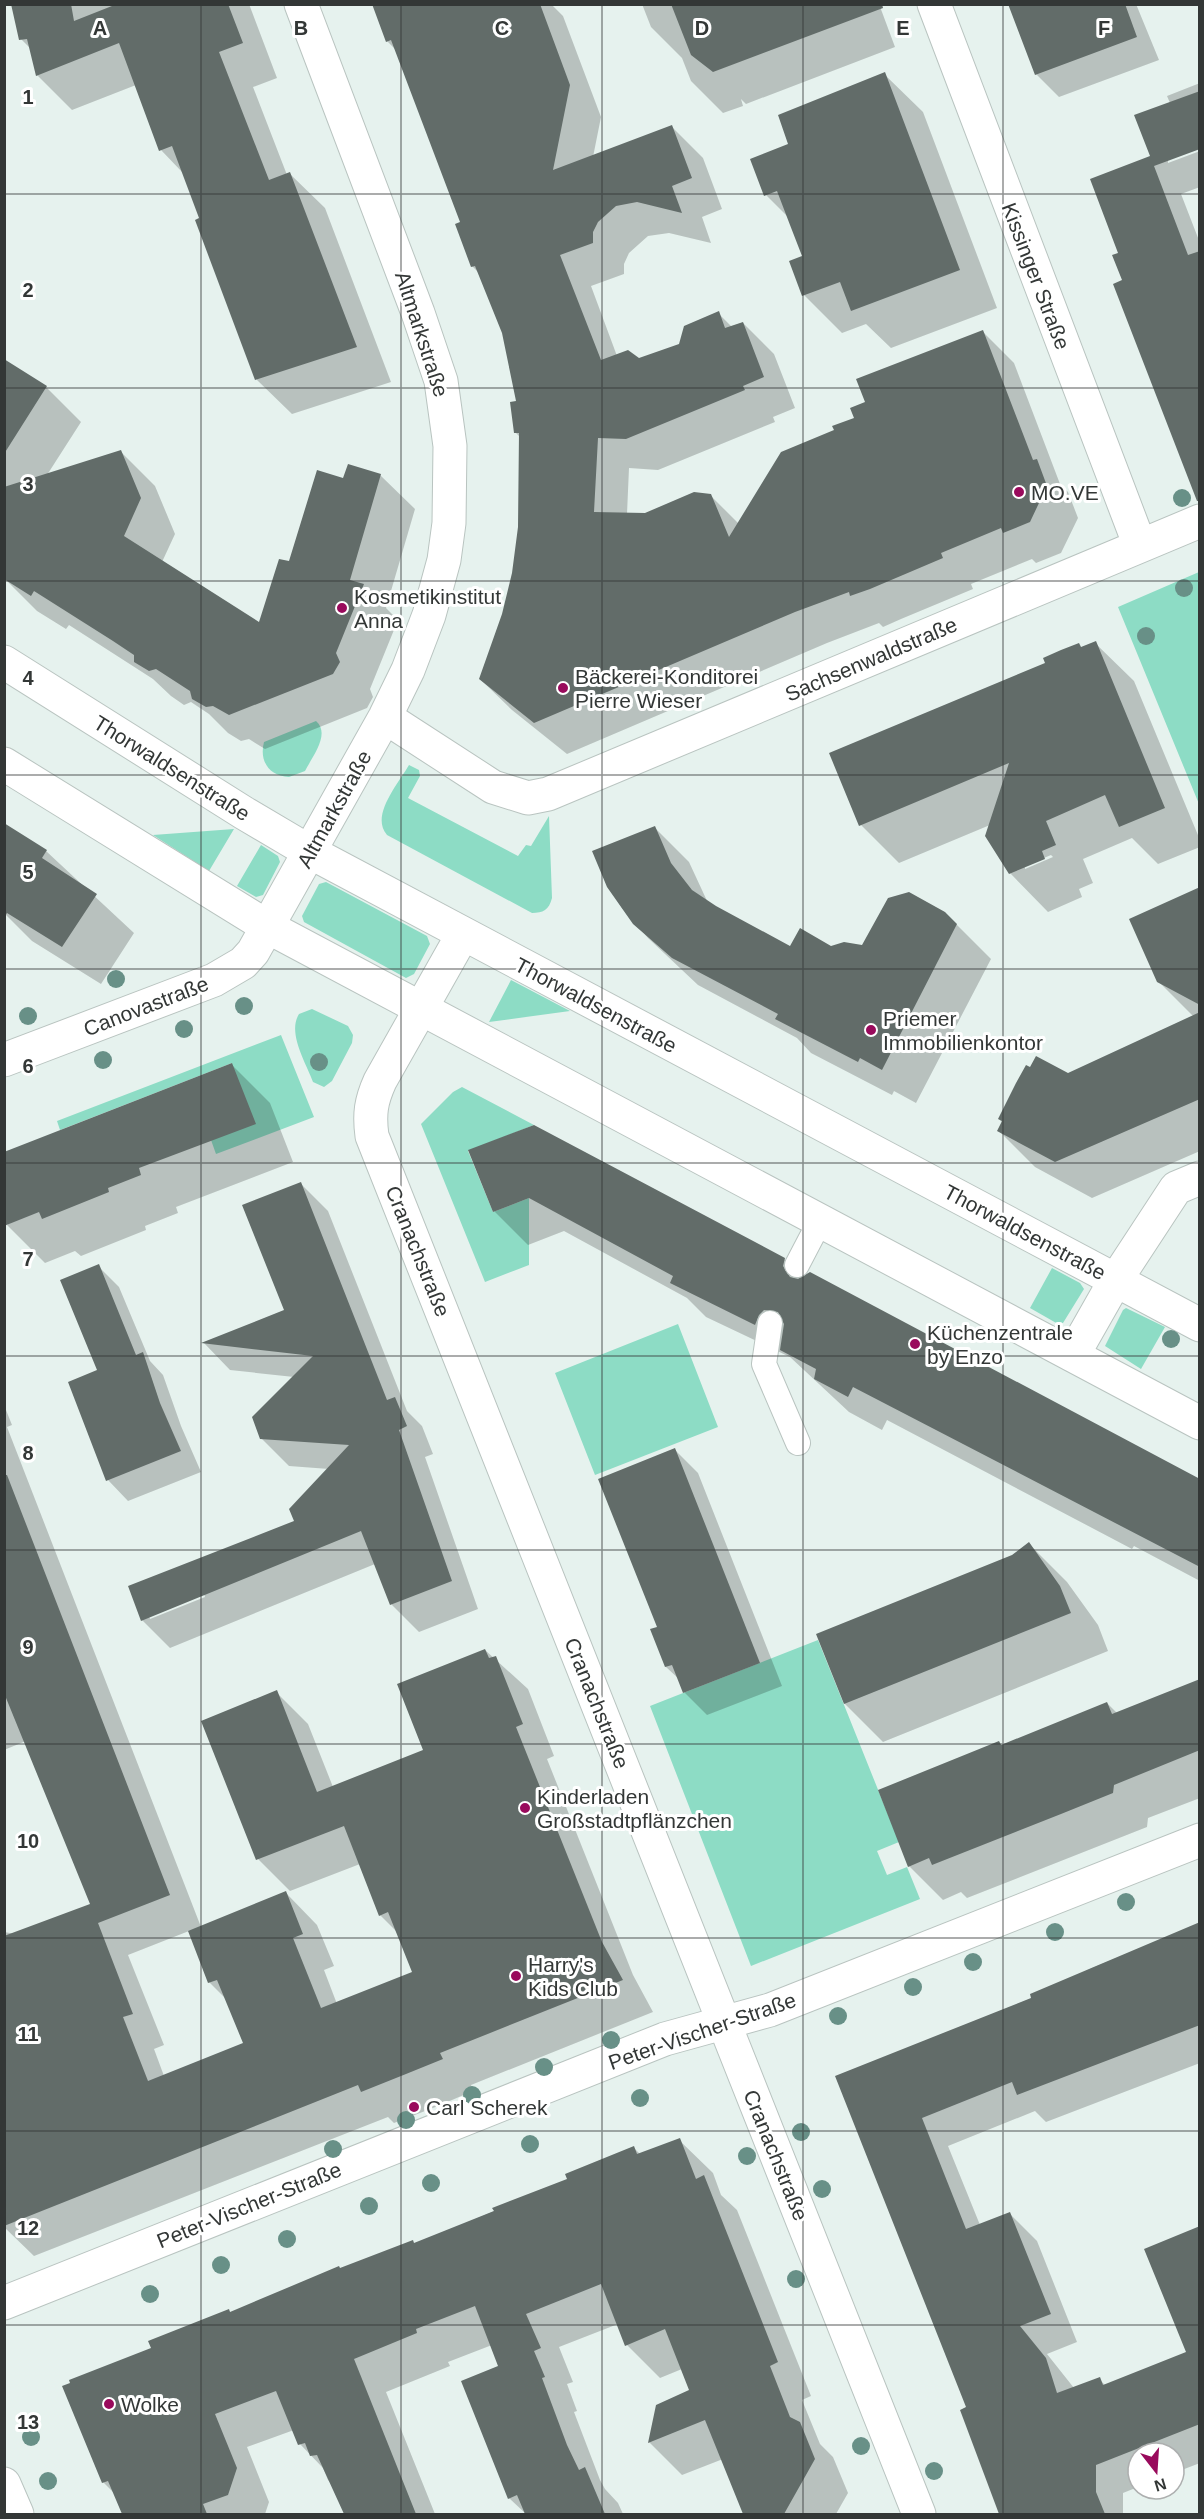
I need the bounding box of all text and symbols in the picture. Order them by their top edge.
text: A [93,17,107,39]
text: B [294,17,308,39]
text: C [495,17,509,39]
text: D [695,17,709,39]
text: E [896,17,910,39]
text: F [1098,17,1110,39]
text: 1 [22,86,34,108]
street label: Kissinger Straße [997,199,1075,353]
street label: Altmarkstraße [391,268,453,400]
text: 2 [22,279,34,301]
text: 3 [22,473,34,495]
place label: MO.VE [1031,481,1099,504]
marker: MO.VE [1012,485,1026,499]
place label: Kosmetikinstitut Anna [354,585,501,632]
marker: Kosmetikinstitut Anna [335,601,349,615]
street label: Sachsenwaldstraße [782,612,960,706]
place label: Bäckerei-Konditorei Pierre Wieser [575,665,758,712]
text: 4 [22,667,34,689]
marker: Bäckerei-Konditorei Pierre Wieser [556,681,570,695]
street label: Thorwaldsenstraße [90,711,254,825]
street label: Altmarkstraße [292,746,376,872]
text: 5 [22,861,34,883]
street label: Thorwaldsenstraße [511,953,681,1057]
street label: Canovastraße [80,972,212,1040]
place label: Priemer Immobilienkontor [883,1007,1043,1054]
marker: Priemer Immobilienkontor [864,1023,878,1037]
text: 6 [22,1055,34,1077]
street label: Thorwaldsenstraße [940,1180,1110,1284]
street label: Cranachstraße [381,1182,455,1320]
text: 7 [22,1248,34,1270]
place label: Küchenzentrale by Enzo [927,1321,1073,1368]
marker: Küchenzentrale by Enzo [908,1337,922,1351]
text: 8 [22,1442,34,1464]
street label: Cranachstraße [560,1634,634,1772]
text: 9 [22,1636,34,1658]
place label: Kinderladen Großstadtpflänzchen [537,1785,732,1832]
marker: Kinderladen Großstadtpflänzchen [518,1801,532,1815]
text: 10 [17,1830,39,1852]
place label: Harry's Kids Club [528,1953,618,2000]
marker: Harry's Kids Club [509,1969,523,1983]
street label: Peter-Vischer-Straße [605,1988,799,2074]
text: 11 [17,2023,39,2045]
street label: Cranachstraße [739,2086,813,2224]
place label: Carl Scherek [426,2096,548,2119]
marker: Carl Scherek [407,2100,421,2114]
street label: Peter-Vischer-Straße [153,2157,345,2253]
text: 12 [17,2217,39,2239]
place label: Wolke [121,2393,179,2416]
marker: Wolke [102,2397,116,2411]
text: 13 [17,2411,39,2433]
north arrow [1126,2441,1186,2501]
text: N [1152,2475,1168,2495]

